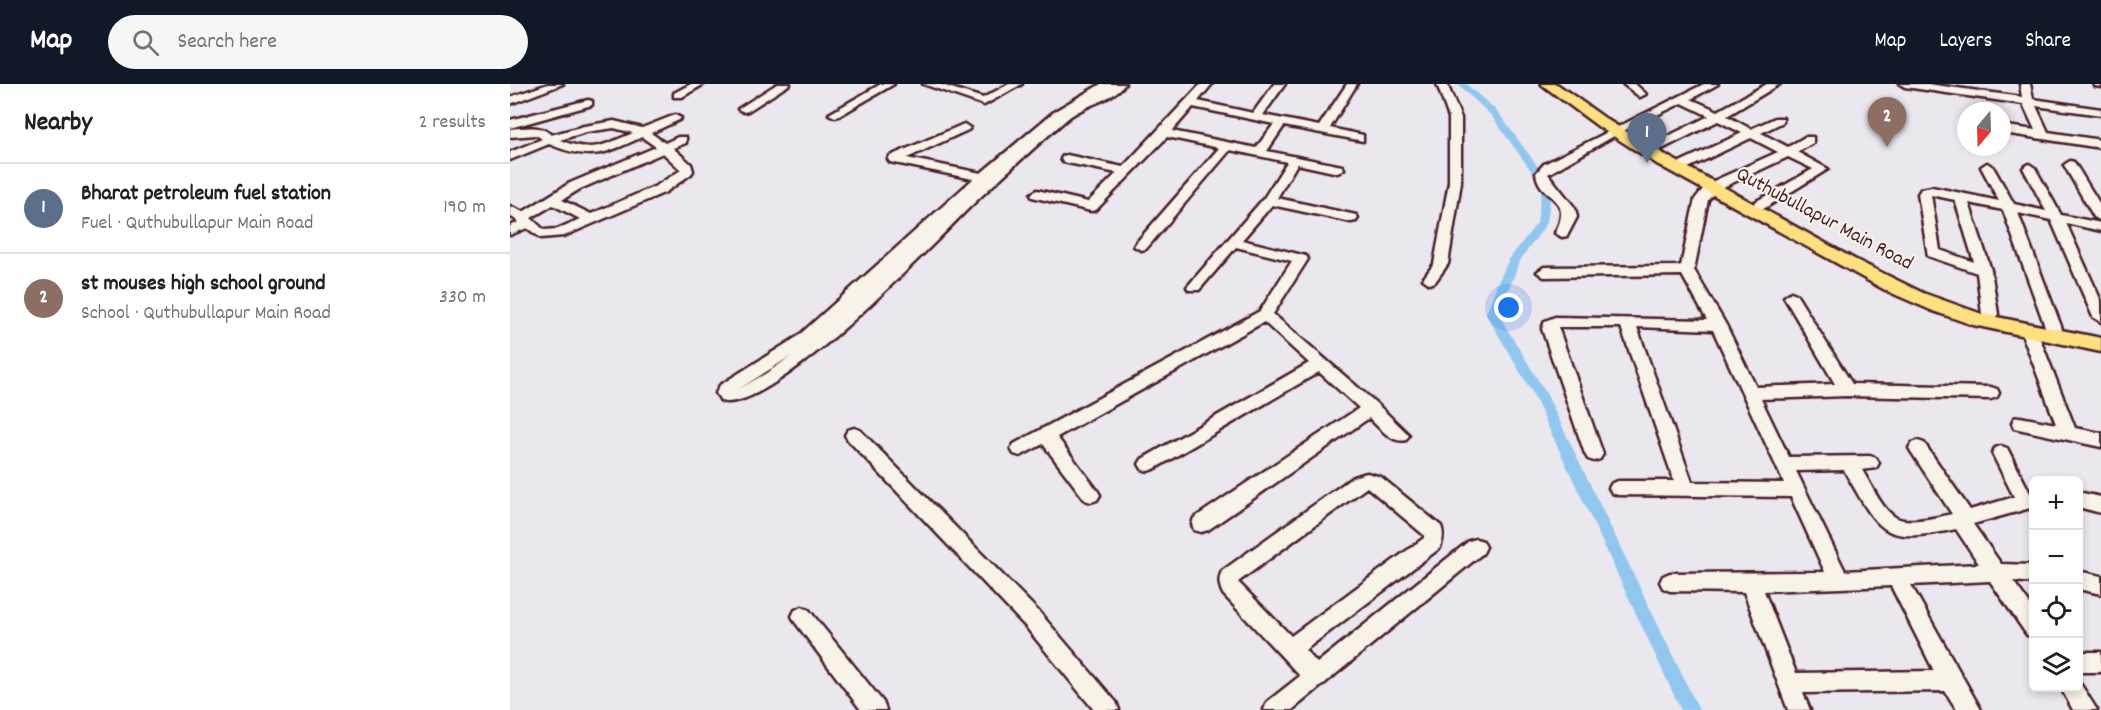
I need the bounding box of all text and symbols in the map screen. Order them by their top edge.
search box [108,15,528,69]
text: Map [30,22,72,62]
icon: search [129,26,162,59]
text: Search here [177,27,277,58]
text: Map [1875,27,1906,57]
text: Layers [1939,27,1992,57]
text: Share [2025,27,2071,57]
pin: 2 [1868,98,1906,147]
north arrow [1957,102,2011,156]
text: Nearby [24,105,92,142]
text: 2 results [419,109,486,137]
pin: 1 [1628,113,1666,163]
street label: Quthubullapur Main Road [1730,161,1918,279]
text: Bharat petroleum fuel station [81,179,331,210]
text: 1 [41,194,46,222]
text: 190 m [443,194,486,222]
text: Fuel · Quthubullapur Main Road [81,210,313,238]
text: st mouses high school ground [81,269,326,300]
text: 2 [39,284,48,312]
text: 330 m [439,284,486,312]
your location [1494,293,1523,322]
text: School · Quthubullapur Main Road [81,300,331,328]
map controls [2029,476,2083,692]
button: + [2029,476,2083,530]
button: − [2029,530,2083,584]
button: locate [2029,584,2083,638]
button: layers [2029,638,2083,692]

